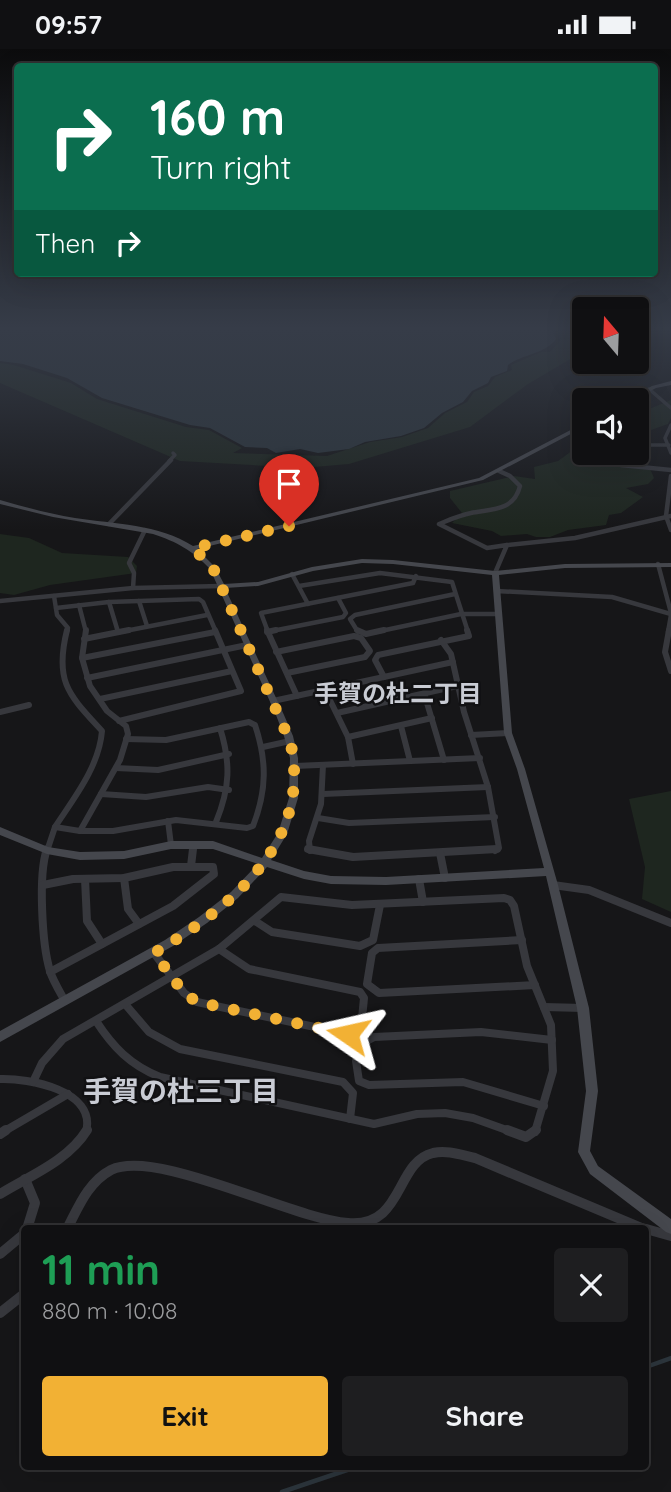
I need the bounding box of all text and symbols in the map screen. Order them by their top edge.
text: 09:57 [35,8,102,41]
text: 160 m [150,86,285,147]
icon: right [35,91,126,182]
text: Turn right [150,147,291,187]
icon: right [109,224,147,262]
text: Then [35,227,95,260]
north arrow [572,297,649,375]
map controls [572,297,649,465]
button: sound [572,388,649,465]
pin [259,454,319,526]
icon: arrive [270,465,308,503]
district label: 手賀の杜二丁目 [314,678,482,708]
position arrow [311,997,385,1071]
district label: 手賀の杜三丁目 [83,1073,279,1108]
text: 11 min [42,1243,160,1296]
button: close [554,1248,628,1322]
text: 880 m · 10:08 [42,1296,177,1325]
button: Exit [42,1376,328,1456]
button: Share [342,1376,628,1456]

